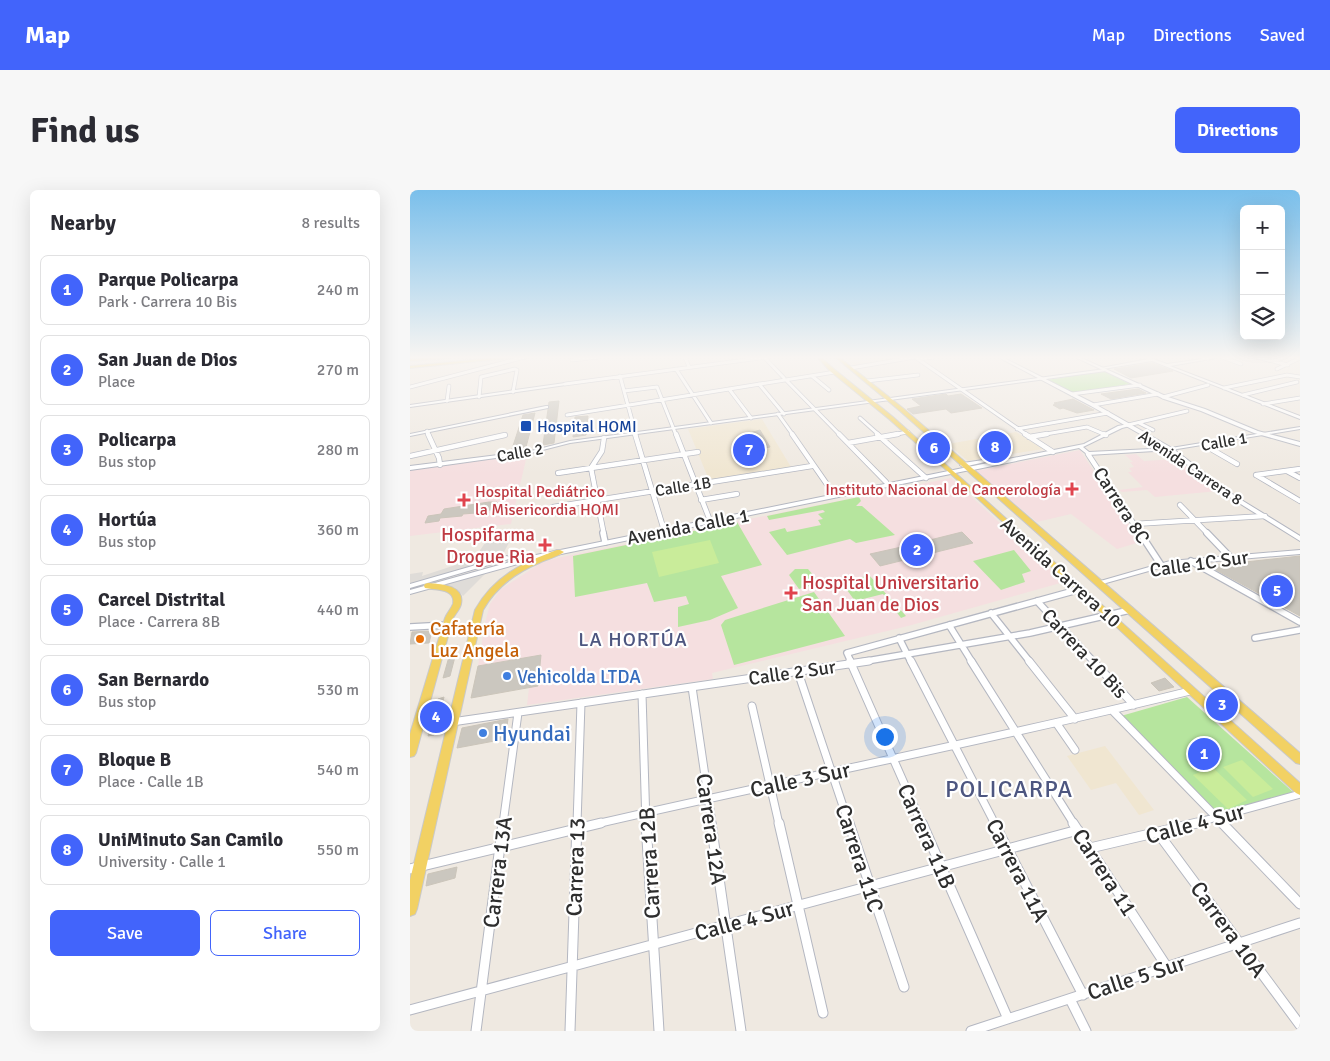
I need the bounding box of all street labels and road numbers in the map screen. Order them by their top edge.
street label: Avenida Carrera 8 [1135,426,1246,510]
street label: Calle 1 [1199,428,1249,456]
street label: Calle 2 [495,439,545,467]
street label: Carrera 8C [1088,463,1155,548]
street label: Calle 1B [654,473,713,501]
street label: Avenida Calle 1 [625,503,751,551]
street label: Avenida Carrera 10 [995,512,1126,633]
street label: Calle 1C Sur [1148,545,1250,583]
street label: Carrera 10 Bis [1036,604,1132,704]
street label: Calle 2 Sur [747,655,837,691]
street label: Calle 3 Sur [748,756,853,803]
street label: Carrera 12A [690,772,733,887]
street label: Carrera 11B [891,780,962,893]
street label: Calle 4 Sur [1143,797,1248,850]
street label: Carrera 11C [829,801,890,916]
street label: Carrera 12B [633,806,666,920]
street label: Carrera 13A [477,814,518,929]
street label: Carrera 11A [980,814,1055,927]
street label: Carrera 13 [560,817,591,917]
street label: Carrera 11 [1066,824,1143,921]
street label: Carrera 10A [1185,876,1273,983]
street label: Calle 4 Sur [692,894,797,947]
street label: Calle 5 Sur [1084,949,1189,1006]

